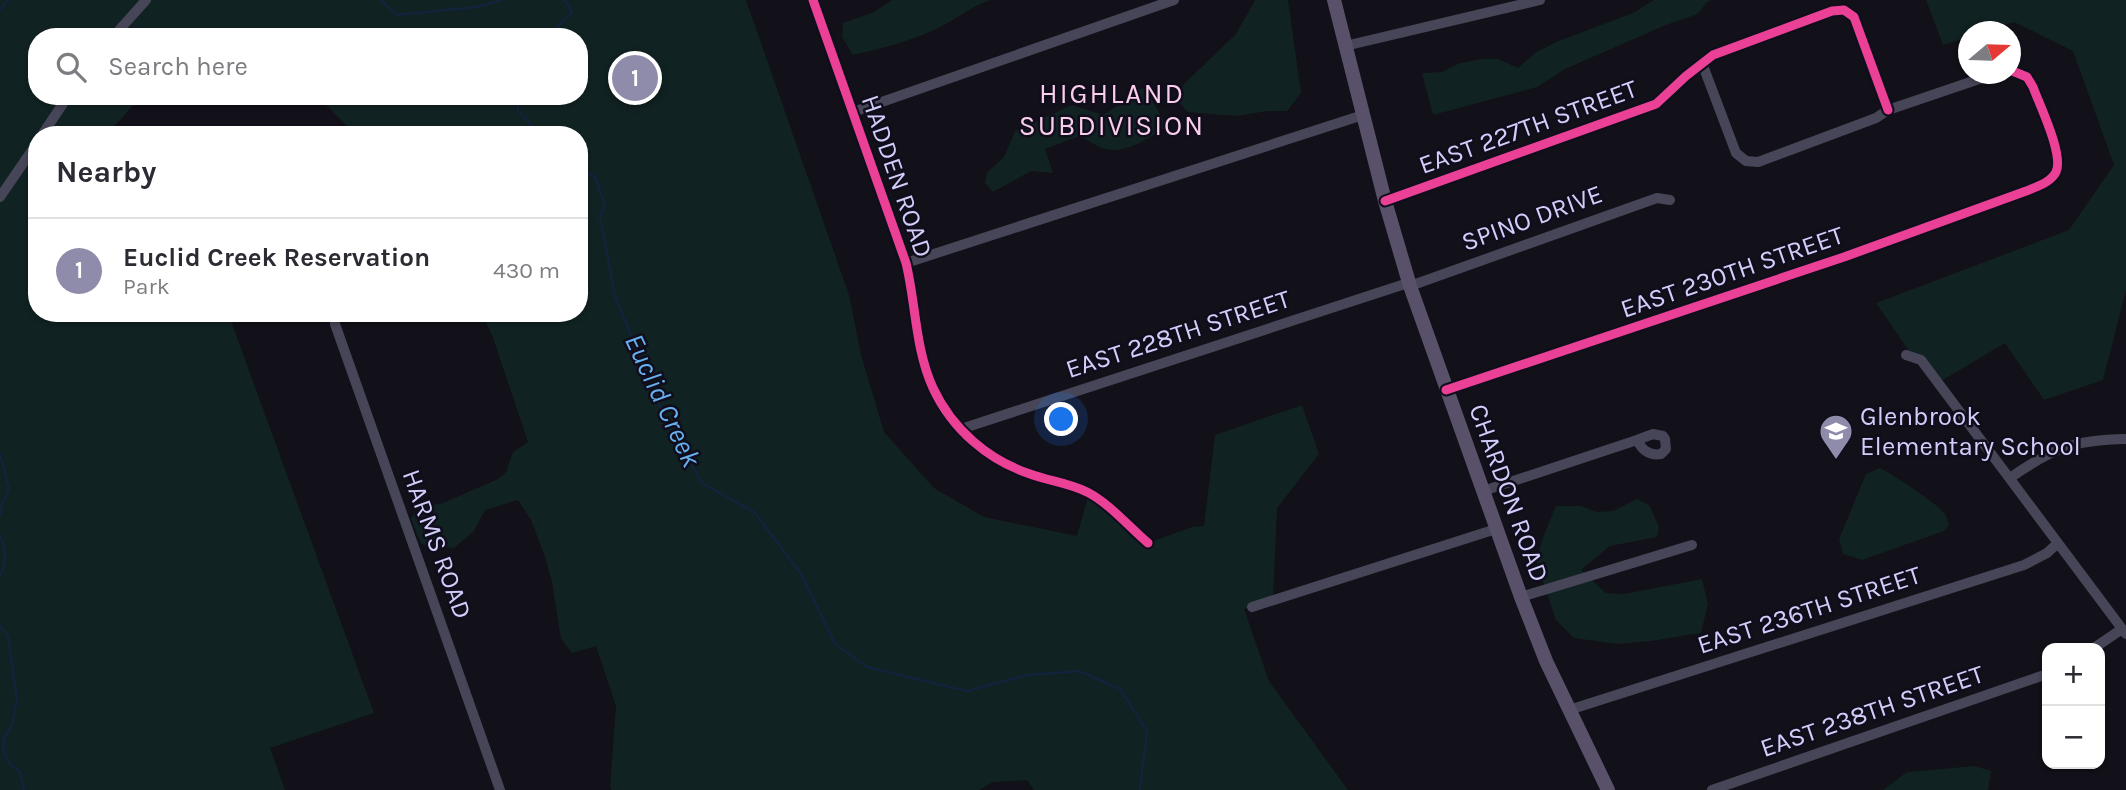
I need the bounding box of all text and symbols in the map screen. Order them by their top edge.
north arrow [1958,21,2021,84]
search box [28,28,588,105]
icon: search [52,48,90,86]
text: Search here [108,51,248,82]
pin: 1 [612,52,658,104]
street label: EAST 227TH STREET [1415,73,1641,181]
district label: HIGHLAND SUBDIVISION [1019,77,1205,142]
street label: HADDEN ROAD [855,91,939,261]
text: Nearby [56,154,156,190]
street label: SPINO DRIVE [1457,178,1607,258]
street label: EAST 230TH STREET [1616,219,1848,325]
text: Euclid Creek Reservation [123,242,430,273]
text: 1 [75,257,83,284]
text: 430 m [493,257,560,284]
text: Park [123,273,170,300]
street label: EAST 228TH STREET [1062,283,1294,385]
water label: Euclid Creek [618,328,709,473]
street label: CHARDON ROAD [1462,400,1556,586]
place label: Glenbrook Elementary School [1860,401,2081,462]
your location [1044,402,1078,436]
school or university icon: Glenbrook Elementary School [1817,412,1855,461]
street label: HARMS ROAD [396,465,478,623]
street label: EAST 236TH STREET [1693,559,1925,661]
map controls [2042,643,2105,769]
button: + [2042,643,2105,706]
street label: EAST 238TH STREET [1756,658,1988,764]
button: − [2042,706,2105,769]

